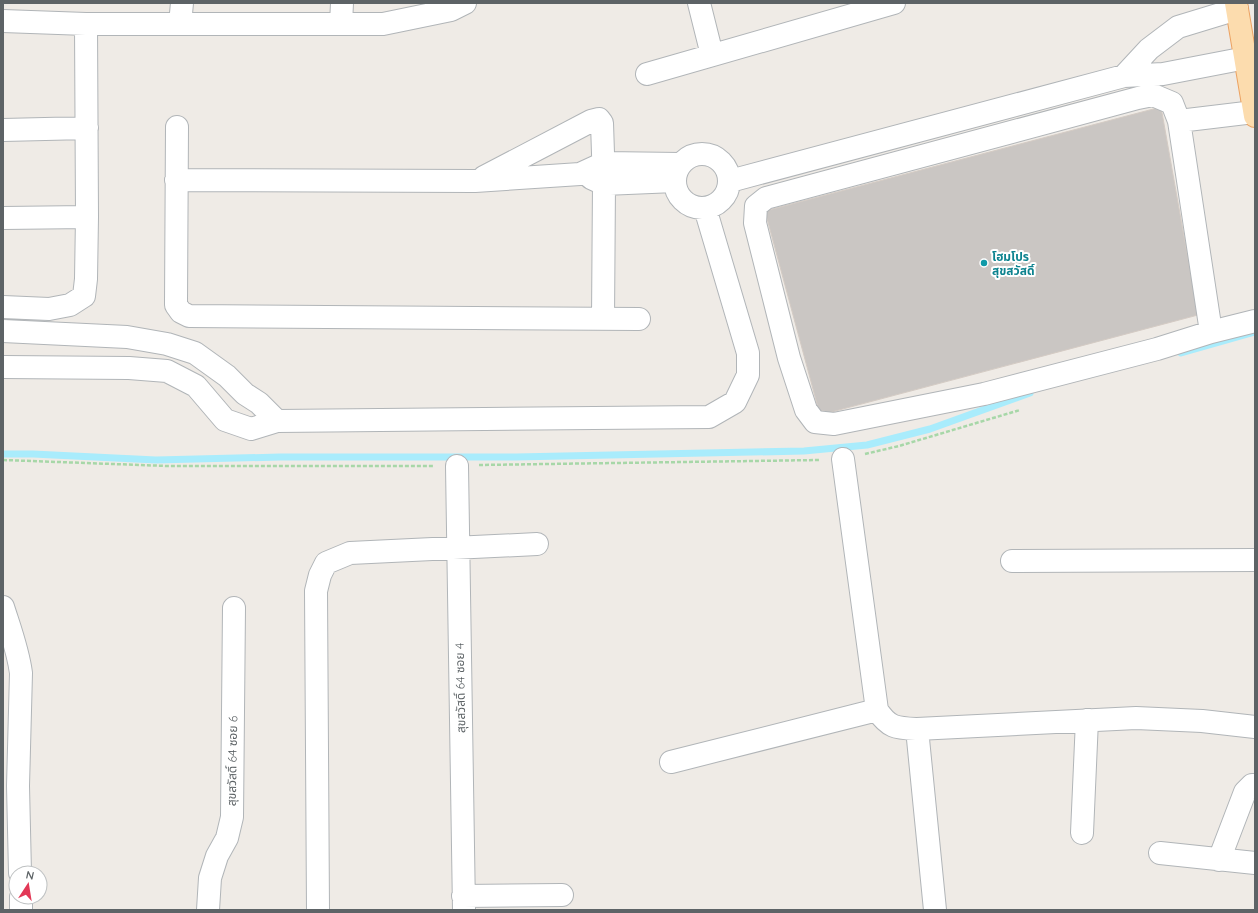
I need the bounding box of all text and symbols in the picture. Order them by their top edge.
place label: โฮมโปร สุขสวัสดิ์ [992,249,1035,278]
marker: โฮมโปร สุขสวัสดิ์ [979,258,989,268]
street label: สุขสวัสดิ์ 64 ซอย 4 [452,643,468,733]
street label: สุขสวัสดิ์ 64 ซอย 6 [224,715,240,806]
north arrow [8,865,48,905]
text: N [25,868,35,883]

